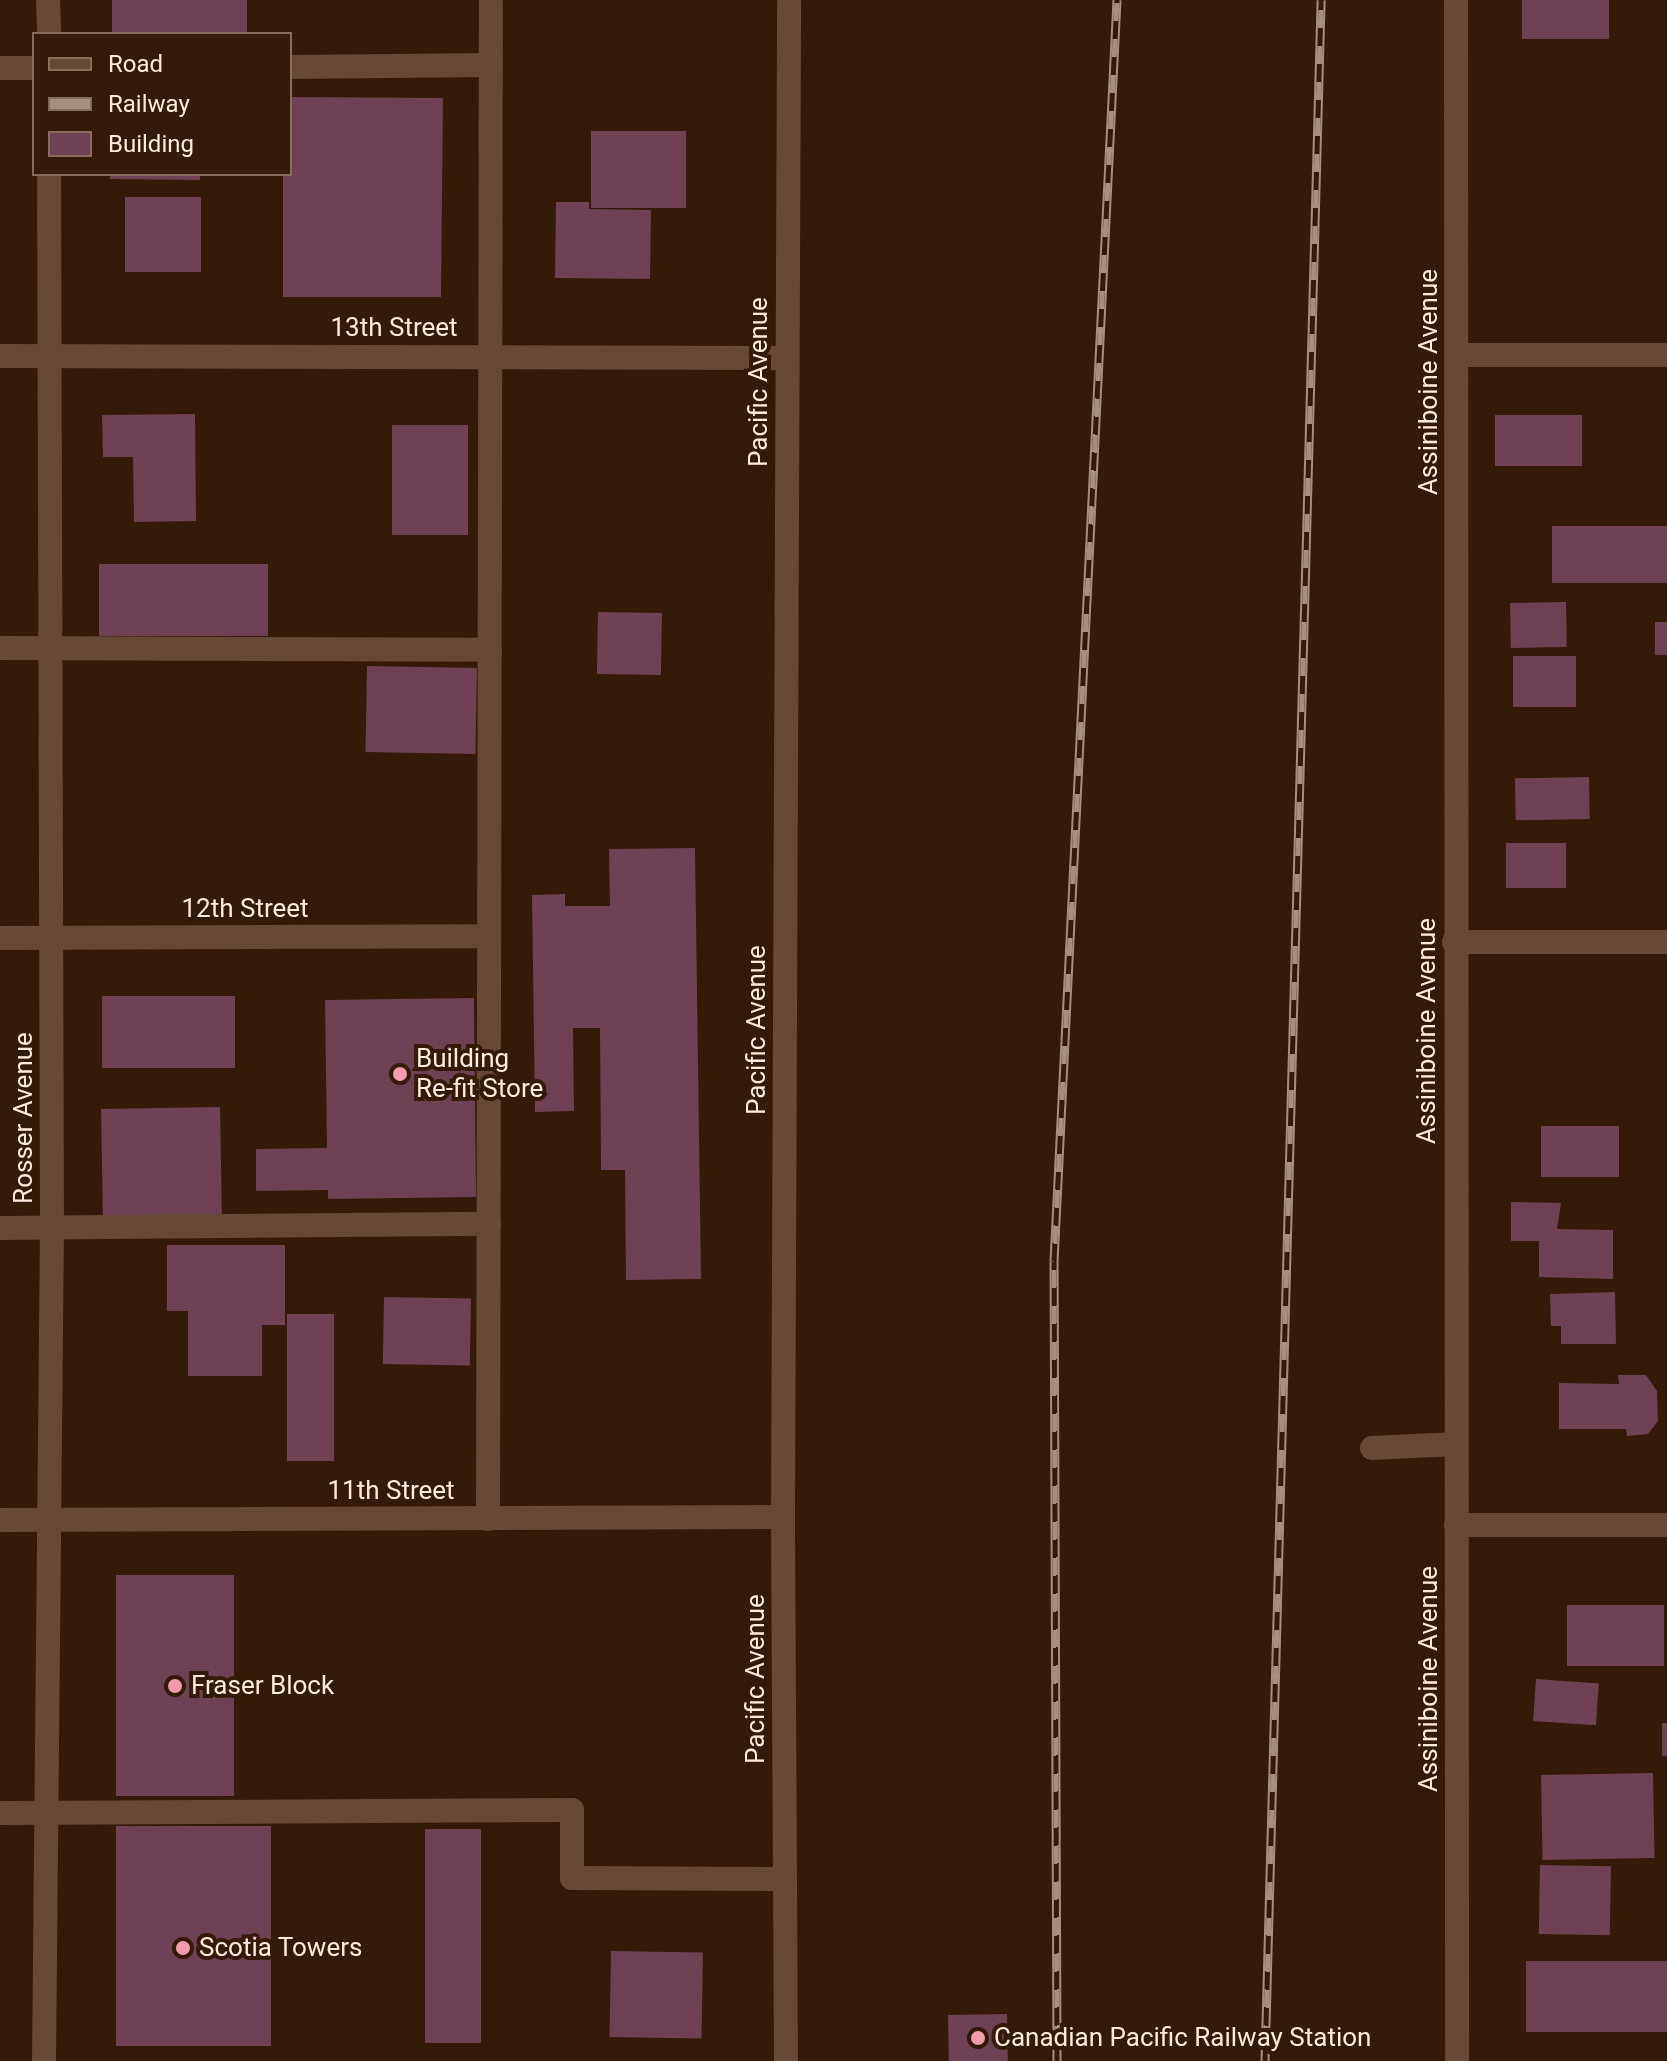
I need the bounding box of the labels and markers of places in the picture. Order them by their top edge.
place label: Building Re-fit Store [416,1043,543,1104]
marker: Building Re-fit Store [391,1065,409,1083]
place label: Fraser Block [191,1670,334,1702]
marker: Fraser Block [166,1677,184,1695]
place label: Scotia Towers [199,1932,363,1964]
marker: Scotia Towers [174,1939,192,1957]
place label: Canadian Pacific Railway Station [994,2022,1371,2054]
marker: Canadian Pacific Railway Station [969,2029,987,2047]

